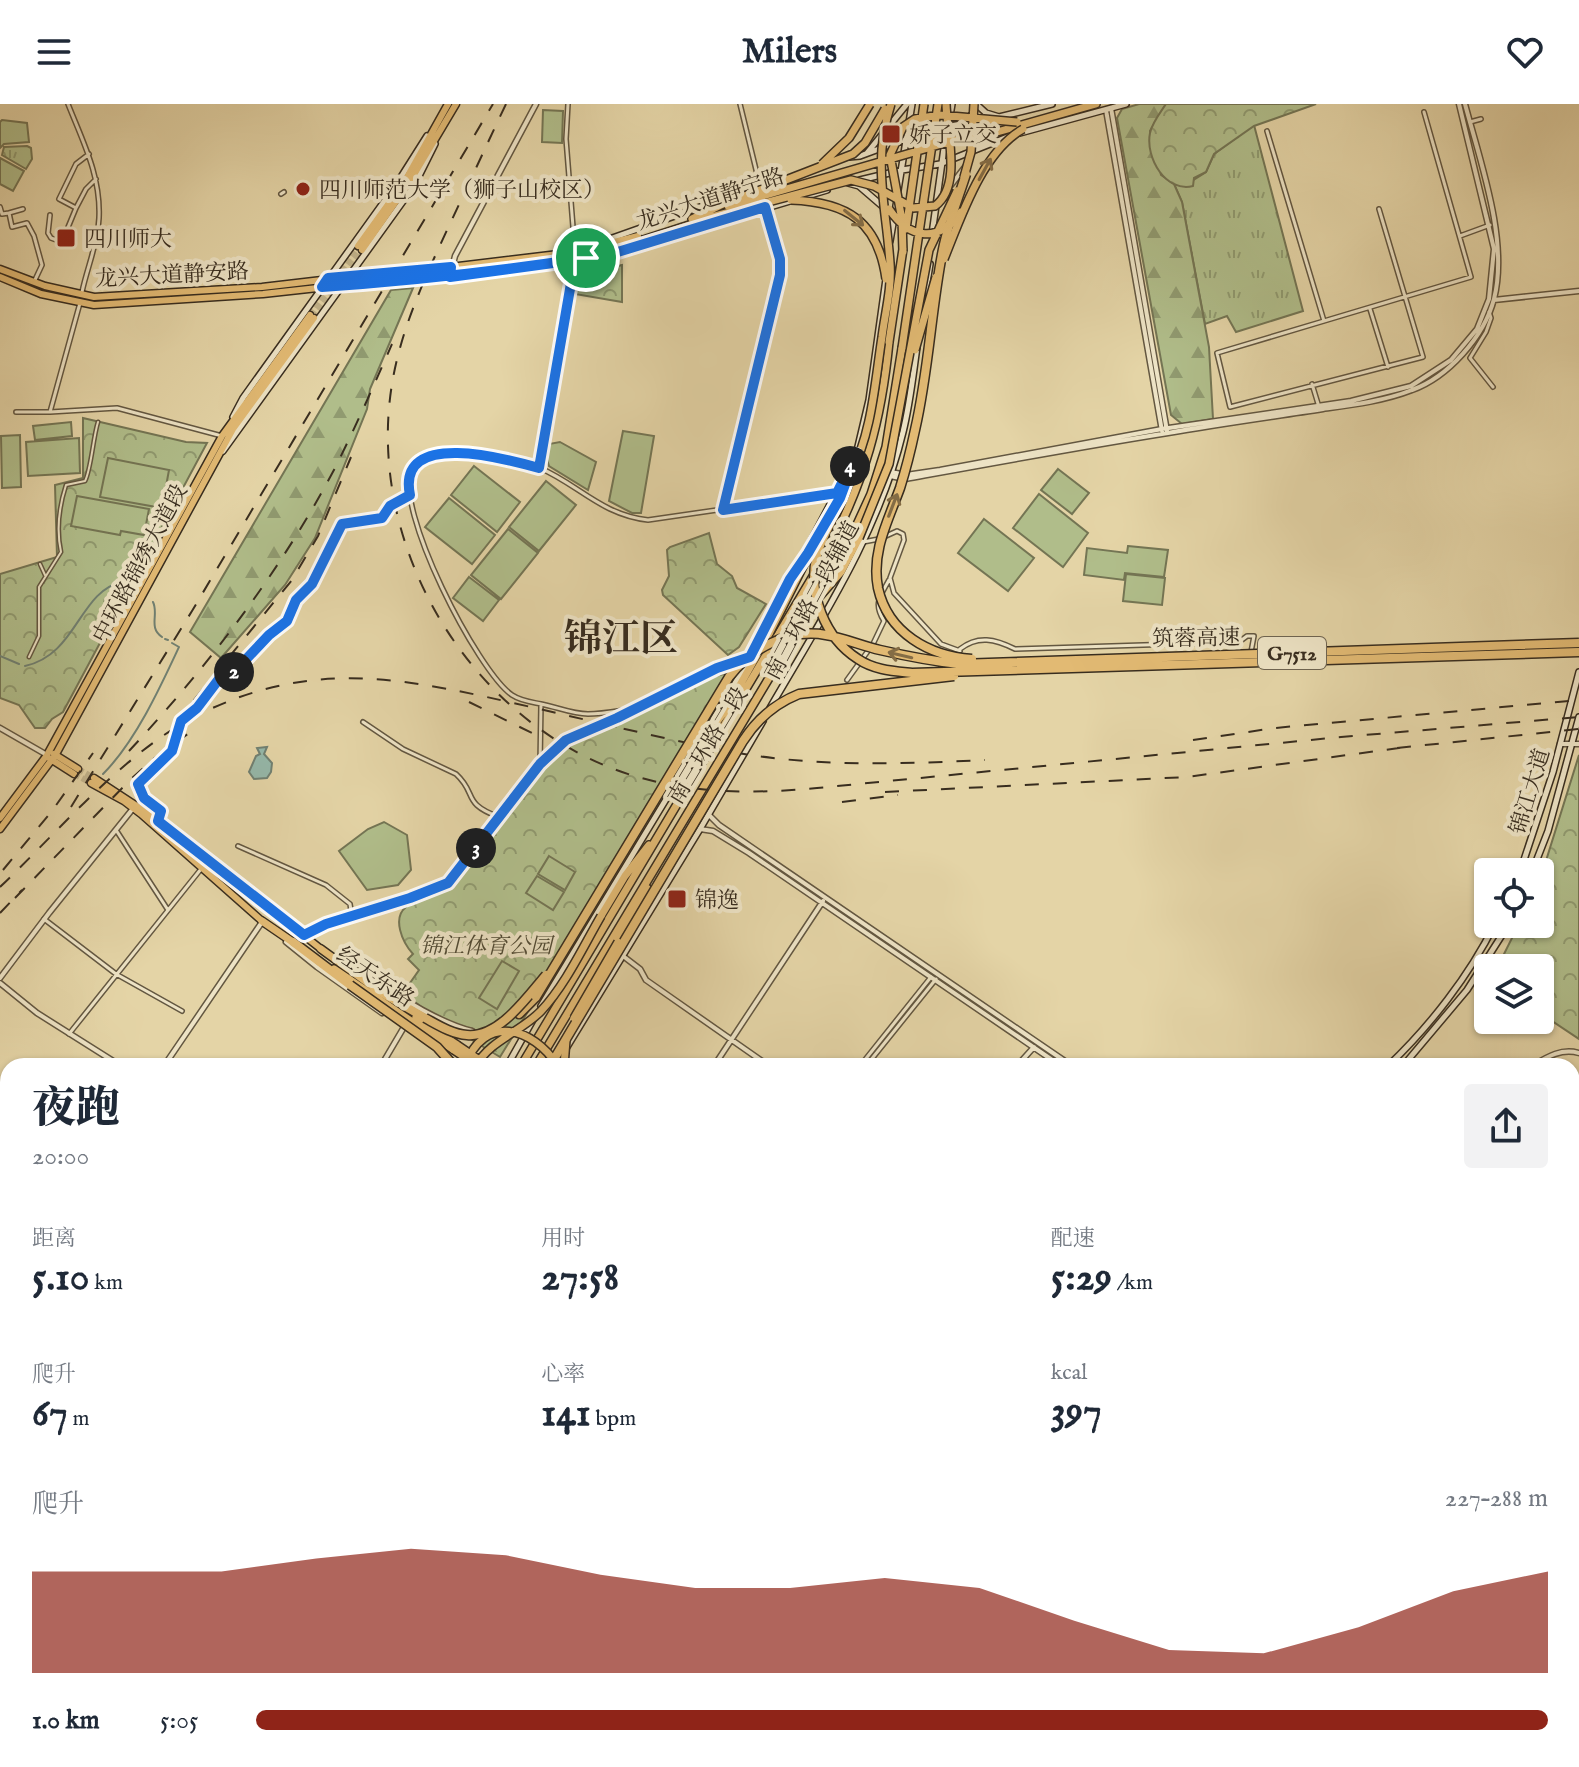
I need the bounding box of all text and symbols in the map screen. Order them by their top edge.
text: Milers [742,29,837,75]
icon: menu [32,30,76,74]
icon: heart [1503,30,1547,74]
place label: 娇子立交 [909,122,997,150]
marker: 娇子立交 [880,123,902,145]
one-way arrow [977,158,993,181]
street label: 龙兴大道静宁路 [633,163,788,237]
place label: 四川师范大学（狮子山校区） [319,177,605,205]
marker: 四川师范大学（狮子山校区） [294,180,312,198]
one-way arrow [843,209,864,226]
pin [552,224,620,292]
place label: 四川师大 [84,226,172,254]
marker: 四川师大 [55,227,77,249]
icon: arrive [564,236,608,280]
street label: 龙兴大道静安路 [94,258,250,294]
pin: 4 [830,446,870,486]
text: 4 [845,452,855,480]
street label: 中环路锦绣大道段 [87,480,194,648]
one-way arrow [887,493,901,518]
street label: 南三环路二段辅道 [759,517,866,685]
district label: 锦江区 [564,617,678,665]
street label: 筑蓉高速 [1152,624,1240,654]
road number: G7512 [1258,637,1326,669]
one-way arrow [888,646,913,661]
pin: 2 [214,652,254,692]
text: 2 [229,658,239,686]
street label: 南三环路二段 [663,682,755,810]
street label: 锦江大道 [1505,745,1557,838]
pin: 3 [456,828,496,868]
text: 3 [472,834,480,862]
map controls [1474,858,1554,1034]
button: locate [1474,858,1554,938]
place label: 锦逸 [695,887,739,915]
marker: 锦逸 [666,888,688,910]
park label: 锦江体育公园 [420,933,555,961]
street label: 经天东路 [331,941,419,1014]
button: layers [1474,954,1554,1034]
text: 夜跑 [32,1082,120,1138]
button: share [1464,1084,1548,1168]
text: 20:00 [32,1140,89,1173]
text: 距离 [32,1225,76,1253]
text: 用时 [541,1225,585,1253]
text: 配速 [1051,1225,1095,1253]
text: 5.10 [32,1253,89,1304]
text: 27:58 [541,1253,619,1304]
text: 5:29 [1051,1253,1112,1304]
text: km [89,1269,123,1297]
text: /km [1112,1269,1153,1297]
text: kcal [1051,1359,1087,1387]
text: 爬升 [32,1361,76,1389]
text: 心率 [541,1361,585,1389]
text: 397 [1051,1387,1102,1438]
text: 67 [32,1389,68,1440]
text: 141 [541,1389,591,1440]
text: m [68,1405,89,1433]
text: bpm [591,1405,636,1433]
text: 227–288 m [1445,1482,1548,1515]
text: 爬升 [32,1488,84,1521]
text: 1.0 km [32,1704,100,1737]
text: 5:05 [160,1704,198,1737]

